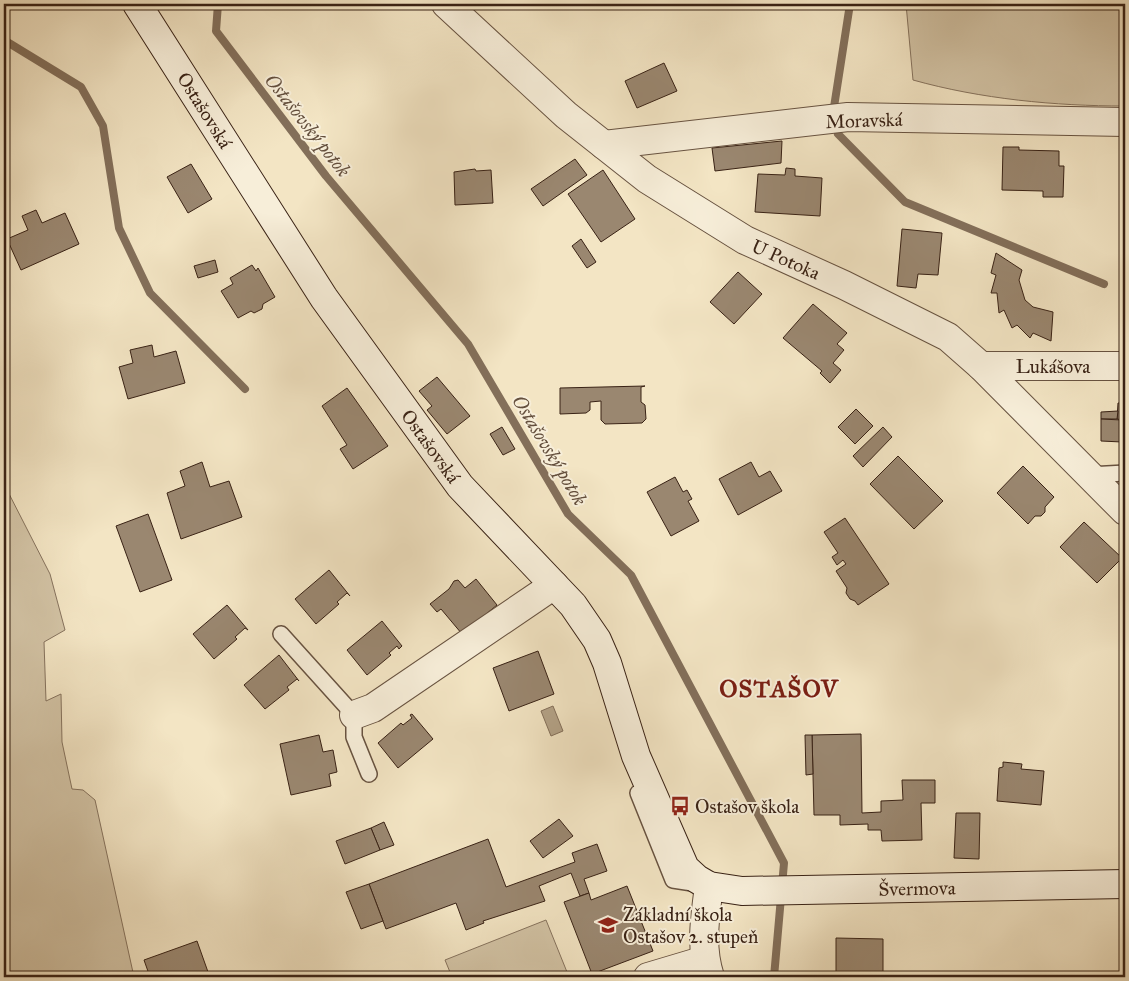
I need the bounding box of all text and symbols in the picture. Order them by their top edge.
street label: Ostašovská [172,68,238,153]
water label: Ostašovský potok [259,68,356,182]
street label: Moravská [825,108,904,133]
street label: U Potoka [748,234,824,285]
street label: Lukášova [1016,355,1091,378]
water label: Ostašovský potok [507,390,592,510]
street label: Ostašovská [396,405,466,488]
district label: OSTAŠOV [719,674,839,704]
bus stop icon: Ostašov škola [669,795,691,817]
place label: Ostašov škola [695,795,800,818]
street label: Švermova [878,876,957,901]
place label: Základní škola Ostašov 2. stupeň [623,903,758,948]
school or university icon: Základní škola Ostašov 2. stupeň [597,914,619,936]

